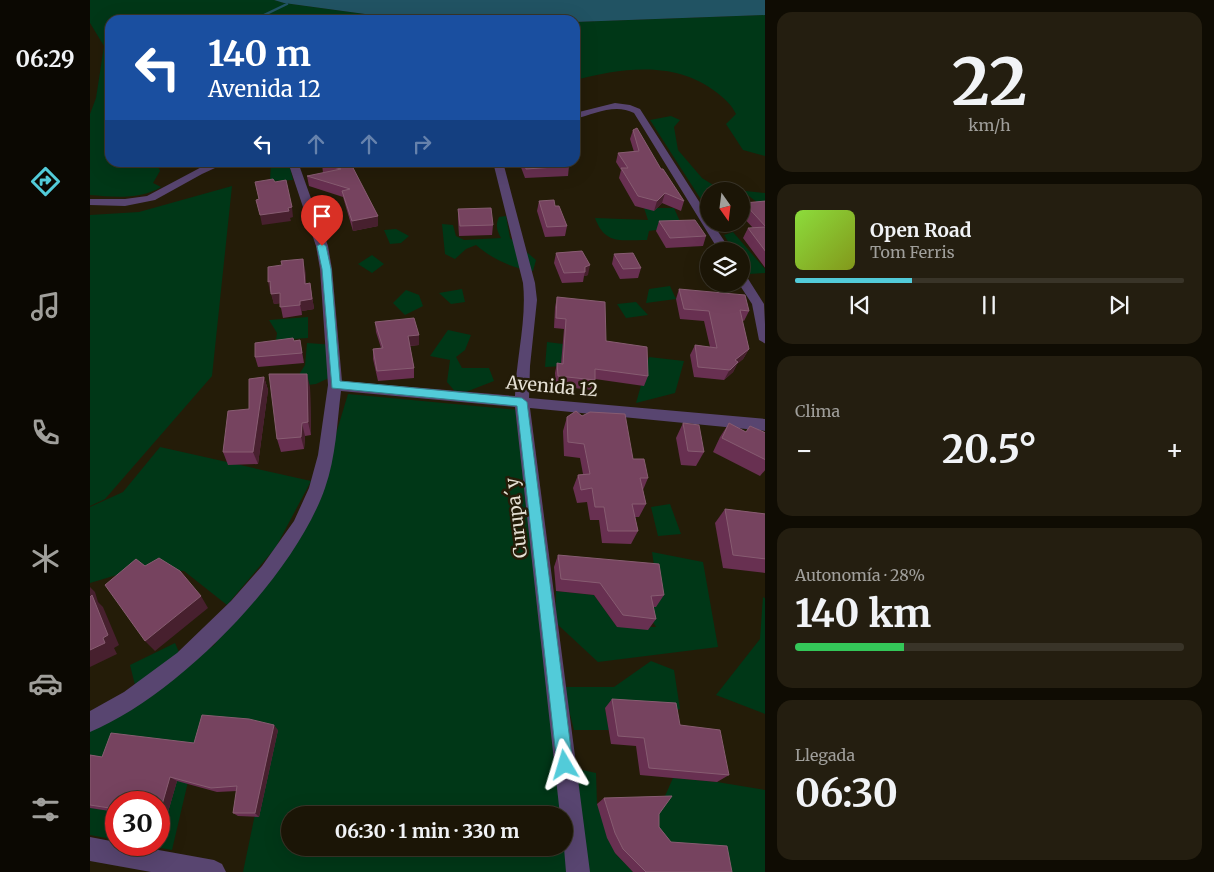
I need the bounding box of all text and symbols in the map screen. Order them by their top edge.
text: 140 m [208,32,311,76]
icon: left [125,35,190,100]
text: 22 [952,41,1027,123]
text: 06:29 [15,45,75,73]
text: Avenida 12 [208,75,321,103]
text: km/h [968,115,1011,135]
icon: left [249,130,277,158]
icon: ahead [302,130,330,158]
icon: ahead [355,130,383,158]
icon: right [408,130,436,158]
icon: directions [28,164,63,199]
north arrow [700,182,750,232]
map controls [700,182,750,292]
pin [301,195,343,246]
icon: arrive [308,202,336,230]
text: Open Road [870,218,972,242]
button: layers [700,242,750,292]
text: Tom Ferris [870,242,955,262]
icon: music [28,289,63,324]
icon: previous [846,291,874,319]
icon: pause [975,291,1003,319]
icon: next [1105,291,1133,319]
street label: Avenida 12 [504,370,599,401]
text: Clima [795,401,840,421]
icon: phone [28,415,63,450]
text: 20.5° [942,426,1037,473]
text: − [795,432,814,468]
text: + [1165,432,1184,468]
street label: Curupa´y [500,476,532,559]
icon: climate [28,541,63,576]
text: Autonomía · 28% [795,565,925,585]
text: 140 km [795,590,931,637]
icon: car [28,666,63,701]
position arrow [538,738,590,790]
text: Llegada [795,745,855,765]
text: 06:30 [795,770,898,817]
speed limit sign: 30 [105,791,170,856]
icon: filters [28,792,63,827]
text: 06:30 · 1 min · 330 m [335,819,519,843]

